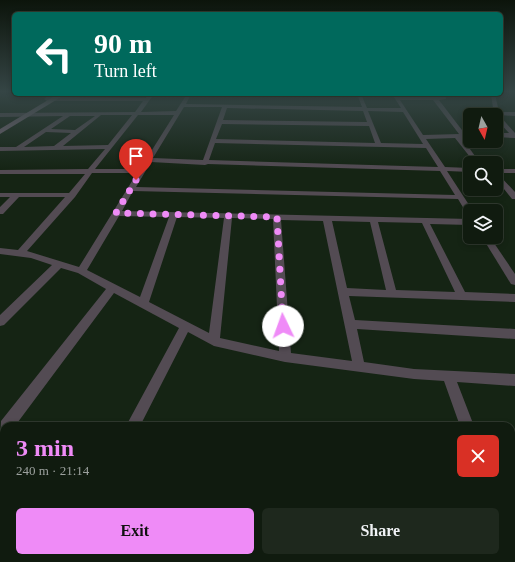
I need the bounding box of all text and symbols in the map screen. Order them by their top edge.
icon: left [28,28,80,80]
text: 90 m [94,28,152,59]
text: Turn left [94,61,157,81]
north arrow [463,108,503,148]
map controls [463,108,503,244]
pin [119,139,153,180]
icon: arrive [125,145,147,167]
button: search [463,156,503,196]
button: layers [463,204,503,244]
position arrow [262,305,304,347]
text: 3 min [16,435,74,461]
button: close [457,435,499,477]
text: 240 m · 21:14 [16,463,89,478]
button: Exit [16,508,254,554]
button: Share [262,508,499,554]

